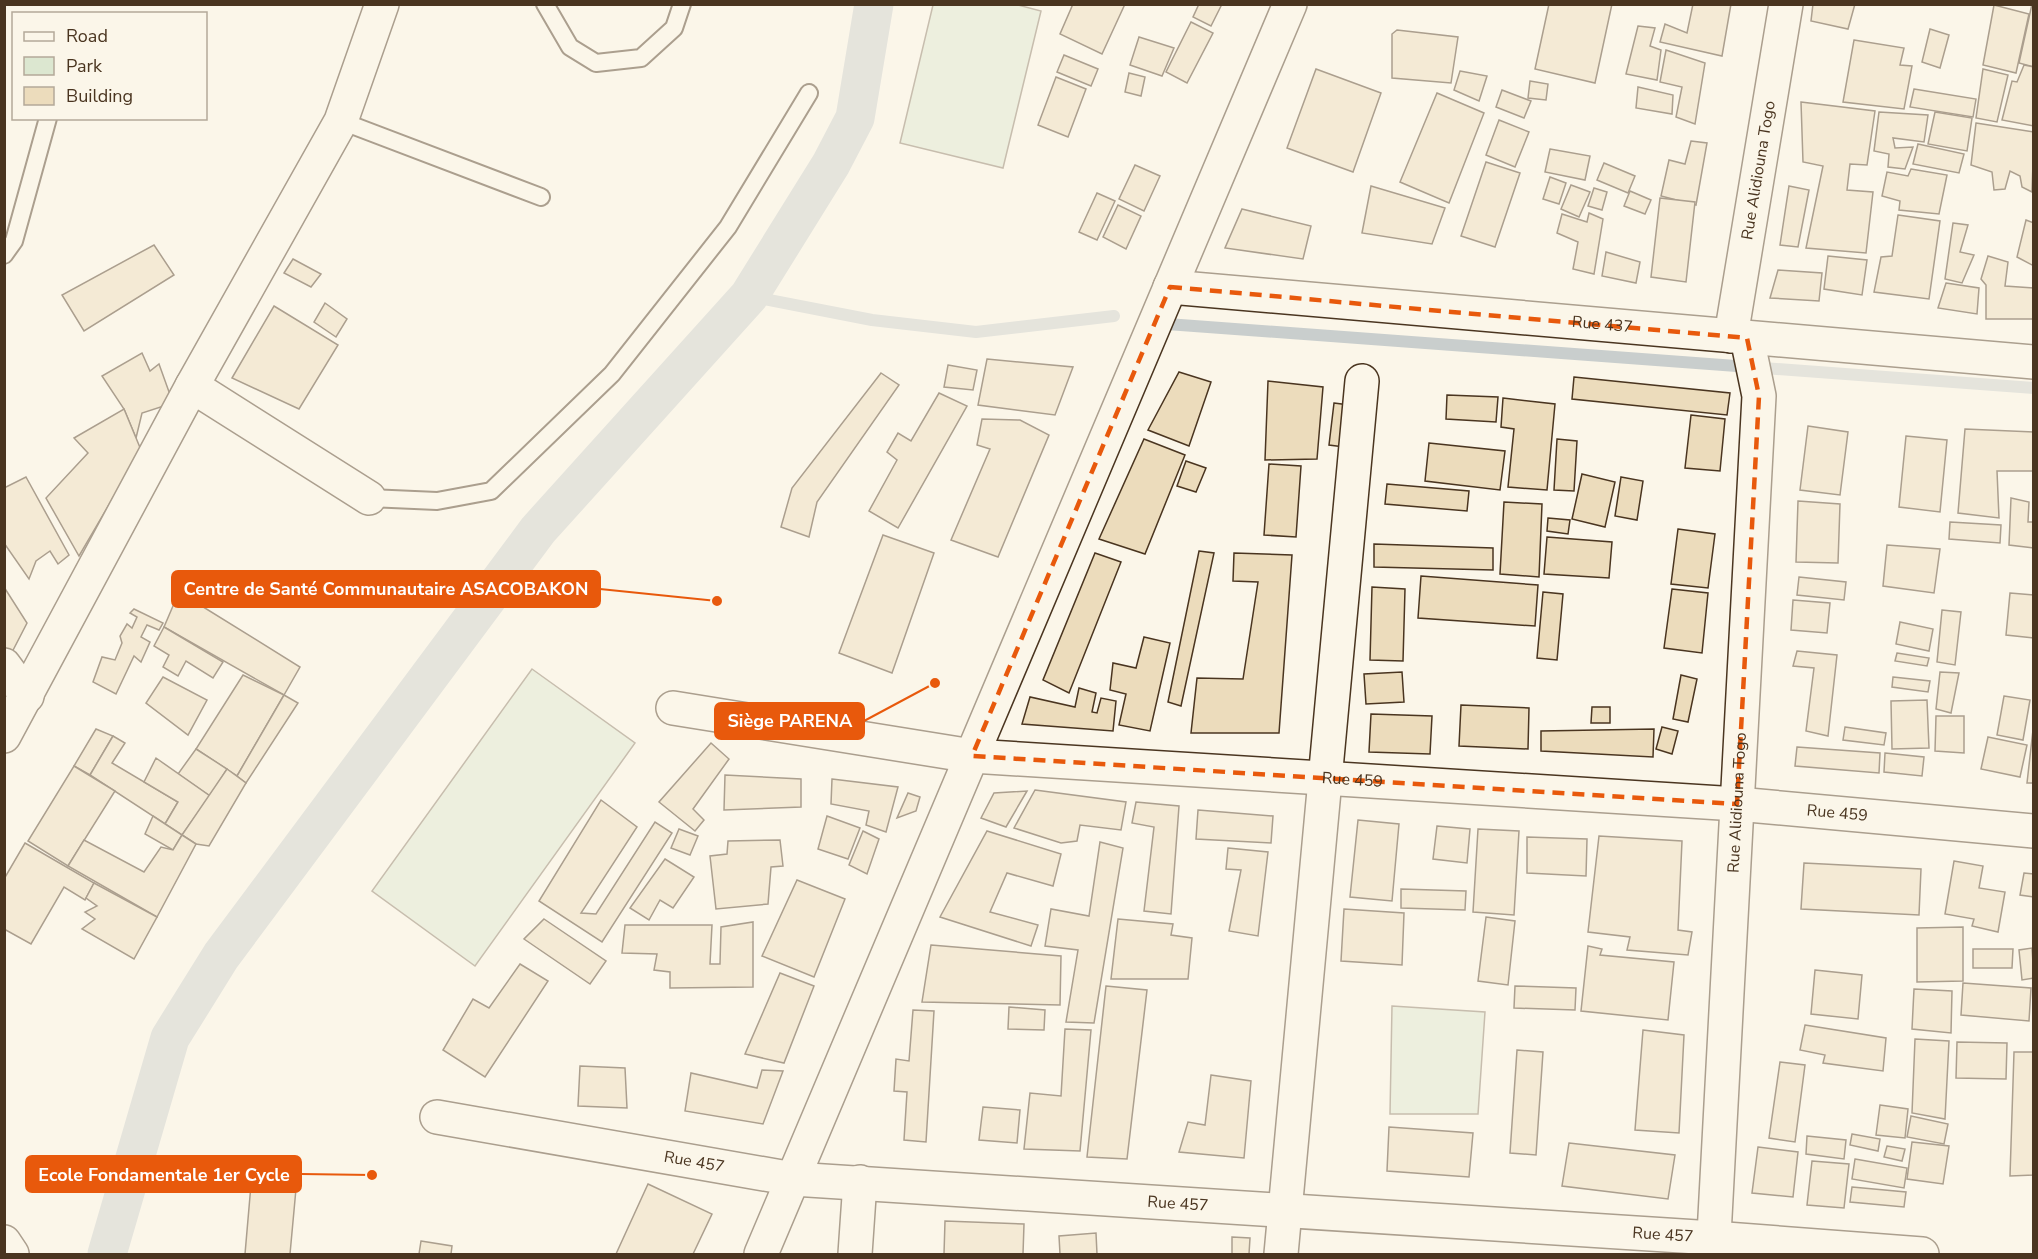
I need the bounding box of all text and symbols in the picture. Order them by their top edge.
legend [12,12,207,120]
text: Road [66,24,108,48]
text: Park [66,54,103,78]
text: Building [66,84,133,108]
street label: Rue Alidiouna Togo [1736,99,1781,241]
street label: Rue 437 [1571,311,1634,338]
callout: Centre de Santé Communautaire ASACOBAKON [172,571,600,607]
text: Centre de Santé Communautaire ASACOBAKON [184,577,588,601]
callout: Siège PARENA [715,703,864,739]
text: Siège PARENA [728,709,853,733]
street label: Rue Alidiouna Togo [1722,732,1752,874]
street label: Rue 459 [1321,767,1384,793]
street label: Rue 459 [1806,799,1869,827]
street label: Rue 457 [662,1146,726,1178]
callout: Ecole Fondamentale 1er Cycle [26,1156,301,1192]
text: Ecole Fondamentale 1er Cycle [38,1163,290,1187]
street label: Rue 457 [1147,1191,1209,1217]
street label: Rue 457 [1632,1222,1694,1248]

